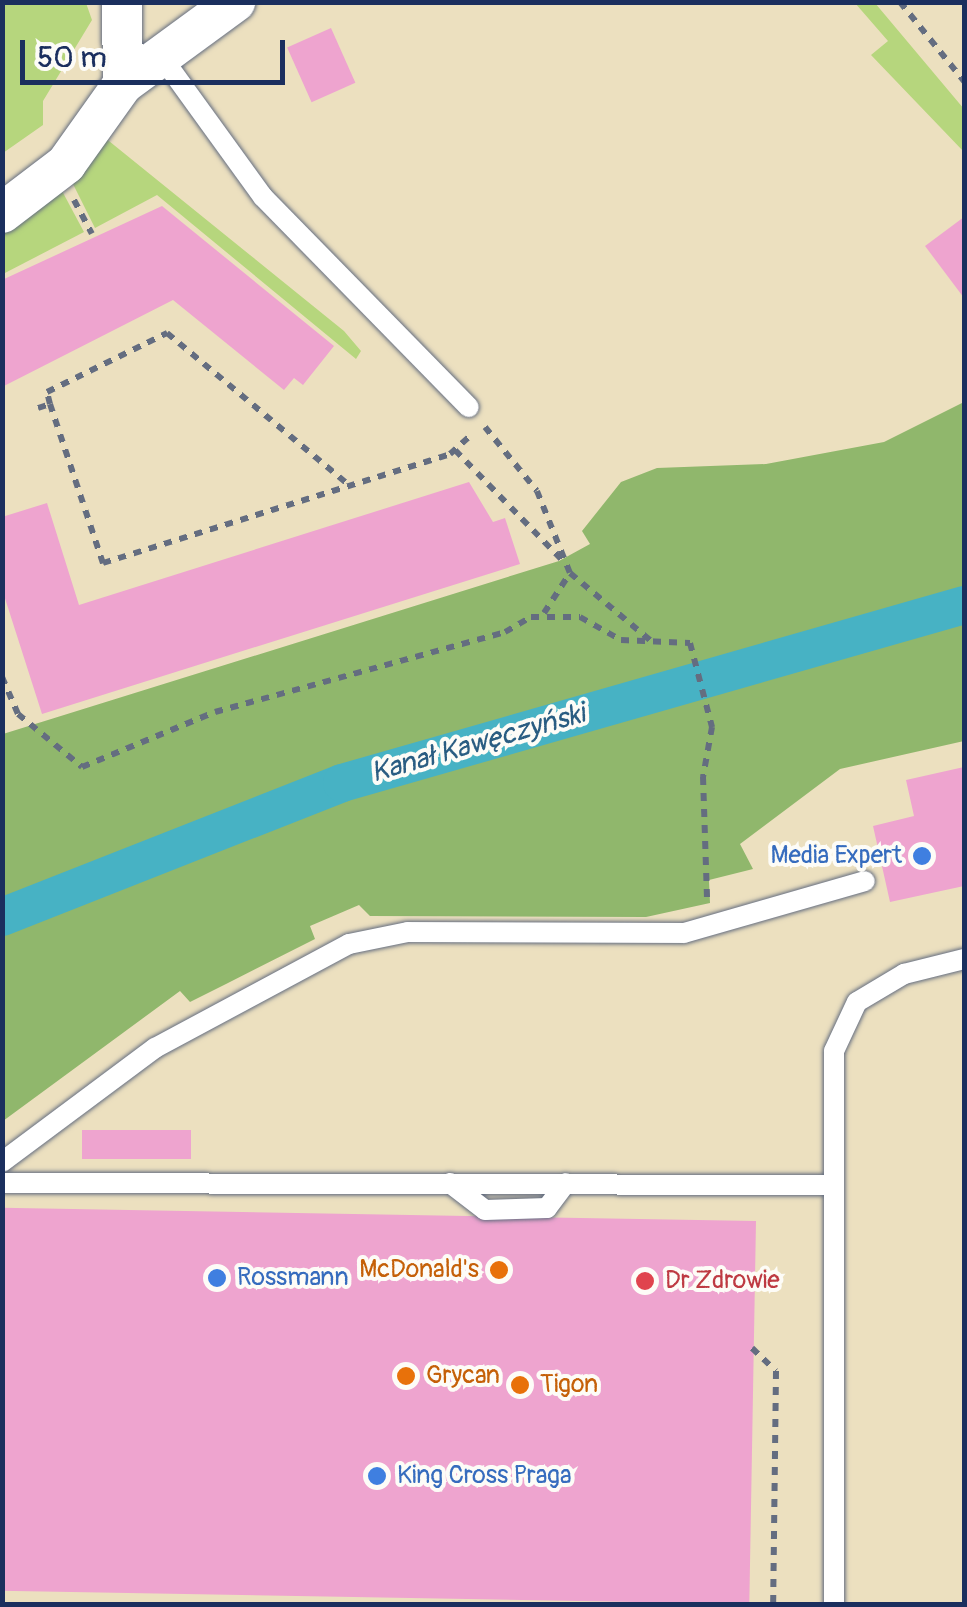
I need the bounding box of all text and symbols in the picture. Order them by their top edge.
scale bar [25,20,290,82]
text: 50 m [37,39,107,76]
water label: Kanał Kawęczyński [367,697,589,791]
place label: Media Expert [771,841,902,871]
marker: Media Expert [911,845,933,867]
place label: McDonald's [359,1255,479,1285]
marker: McDonald's [488,1259,510,1281]
place label: Rossmann [237,1263,349,1293]
place label: Dr Zdrowie [665,1266,780,1296]
marker: Rossmann [206,1267,228,1289]
marker: Dr Zdrowie [634,1270,656,1292]
place label: Grycan [426,1361,500,1391]
marker: Grycan [395,1365,417,1387]
place label: Tigon [540,1370,598,1400]
marker: Tigon [509,1374,531,1396]
place label: King Cross Praga [397,1461,572,1491]
marker: King Cross Praga [366,1465,388,1487]

